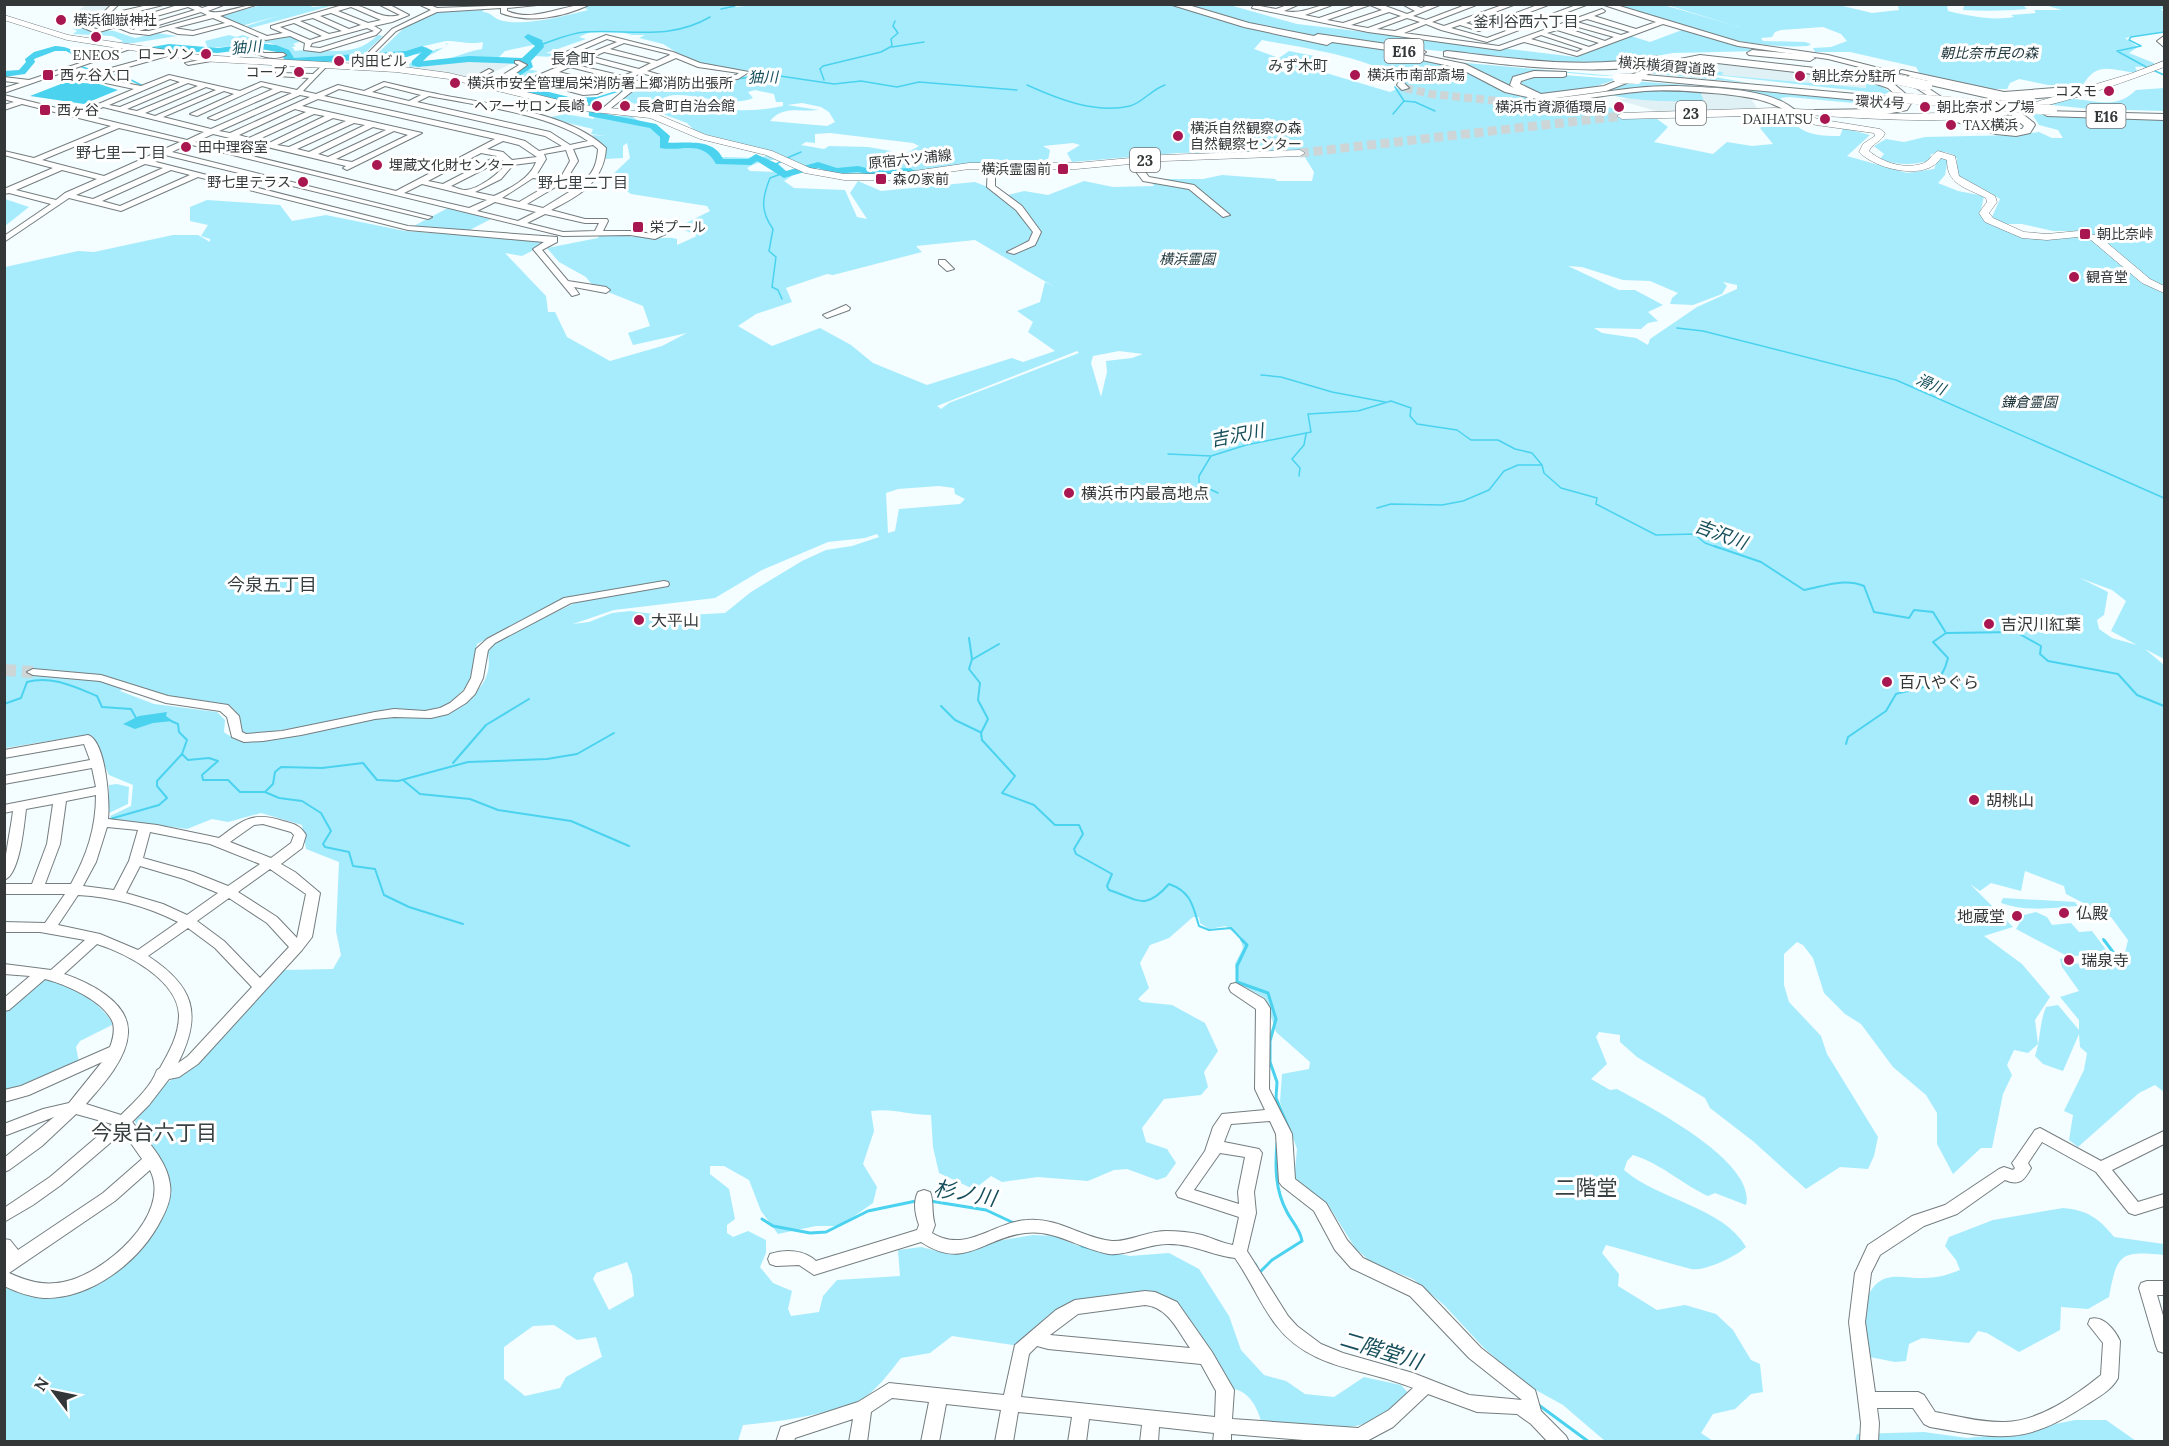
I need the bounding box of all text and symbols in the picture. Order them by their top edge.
place label: 横浜御嶽神社 [73,11,157,29]
district label: 釜利谷西六丁目 [1473,12,1579,31]
marker: 横浜御嶽神社 [54,13,68,27]
marker: ENEOS [89,30,103,44]
water label: 㹨川 [230,36,264,58]
road number: E16 [1384,39,1424,63]
park label: 朝比奈市民の森 [1940,44,2040,62]
place label: ローソン [138,45,194,63]
place label: ENEOS [72,46,120,64]
marker: ローソン [199,47,213,61]
district label: 長倉町 [550,49,596,68]
place label: 内田ビル [351,52,407,70]
street label: 横浜横須賀道路 [1617,53,1717,79]
marker: 内田ビル [332,54,346,68]
district label: みず木町 [1268,56,1328,75]
place label: コープ [246,63,287,81]
marker: コープ [292,65,306,79]
place label: 西ヶ谷入口 [60,66,130,84]
place label: 横浜市南部斎場 [1367,66,1465,84]
water label: 㹨川 [748,67,780,87]
place label: 朝比奈分駐所 [1812,67,1896,85]
marker: 西ヶ谷入口 [41,68,55,82]
marker: 横浜市南部斎場 [1348,68,1362,82]
marker: 朝比奈分駐所 [1793,69,1807,83]
place label: 横浜市安全管理局栄消防署上郷消防出張所 [467,74,733,92]
marker: 横浜市安全管理局栄消防署上郷消防出張所 [448,76,462,90]
place label: コスモ [2055,82,2097,100]
marker: コスモ [2102,84,2116,98]
street label: 環状4号 [1855,92,1905,112]
place label: ヘアーサロン長崎 [474,97,585,115]
place label: 長倉町自治会館 [637,97,735,115]
place label: 横浜市資源循環局 [1495,98,1607,116]
place label: 朝比奈ポンプ場 [1937,98,2035,116]
marker: ヘアーサロン長崎 [590,99,604,113]
marker: 長倉町自治会館 [618,99,632,113]
marker: 横浜市資源循環局 [1612,100,1626,114]
marker: 朝比奈ポンプ場 [1918,100,1932,114]
place label: 西ヶ谷 [57,101,99,119]
road number: 23 [1676,101,1706,125]
marker: 西ヶ谷 [38,103,52,117]
road number: E16 [2086,104,2126,128]
place label: DAIHATSU [1743,110,1813,128]
marker: DAIHATSU [1818,112,1832,126]
place label: TAX横浜 [1963,116,2018,134]
marker: TAX横浜 [1944,118,1958,132]
place label: 横浜自然観察の森 自然観察センター [1190,119,1302,153]
marker: 横浜自然観察の森 自然観察センター [1171,129,1185,143]
place label: 田中理容室 [198,138,268,156]
marker: 田中理容室 [179,140,193,154]
district label: 野七里一丁目 [76,143,166,162]
street label: 原宿六ツ浦線 [867,146,953,172]
road number: 23 [1130,148,1160,172]
place label: 埋蔵文化財センター [389,156,515,174]
marker: 埋蔵文化財センター [370,158,384,172]
place label: 横浜霊園前 [981,160,1051,178]
marker: 横浜霊園前 [1056,162,1070,176]
place label: 森の家前 [893,170,949,188]
marker: 森の家前 [874,172,888,186]
place label: 野七里テラス [207,173,291,191]
district label: 野七里二丁目 [538,173,628,192]
marker: 野七里テラス [296,175,310,189]
place label: 栄プール [650,218,706,236]
marker: 栄プール [631,220,645,234]
place label: 朝比奈峠 [2097,225,2153,243]
marker: 朝比奈峠 [2078,227,2092,241]
park label: 横浜霊園 [1159,250,1217,268]
place label: 観音堂 [2086,268,2128,286]
marker: 観音堂 [2067,270,2081,284]
water label: 滑川 [1913,369,1950,400]
park label: 鎌倉霊園 [2001,393,2059,411]
water label: 吉沢川 [1208,418,1268,451]
place label: 横浜市内最高地点 [1081,483,1209,503]
marker: 横浜市内最高地点 [1062,486,1076,500]
water label: 吉沢川 [1692,514,1752,555]
district label: 今泉五丁目 [227,573,317,596]
place label: 大平山 [651,610,699,630]
marker: 大平山 [632,613,646,627]
place label: 吉沢川紅葉 [2001,614,2081,634]
marker: 吉沢川紅葉 [1982,617,1996,631]
place label: 百八やぐら [1899,672,1979,692]
marker: 百八やぐら [1880,675,1894,689]
place label: 胡桃山 [1986,790,2034,810]
marker: 胡桃山 [1967,793,1981,807]
place label: 仏殿 [2076,903,2108,923]
place label: 地蔵堂 [1957,906,2005,926]
marker: 仏殿 [2057,906,2071,920]
marker: 地蔵堂 [2010,909,2024,923]
place label: 瑞泉寺 [2081,950,2129,970]
marker: 瑞泉寺 [2062,953,2076,967]
district label: 今泉台六丁目 [91,1119,217,1146]
water label: 杉ノ川 [932,1174,1000,1212]
district label: 二階堂 [1555,1174,1618,1201]
water label: 二階堂川 [1337,1325,1427,1376]
north arrow [24,1362,84,1422]
text: N [30,1374,53,1395]

